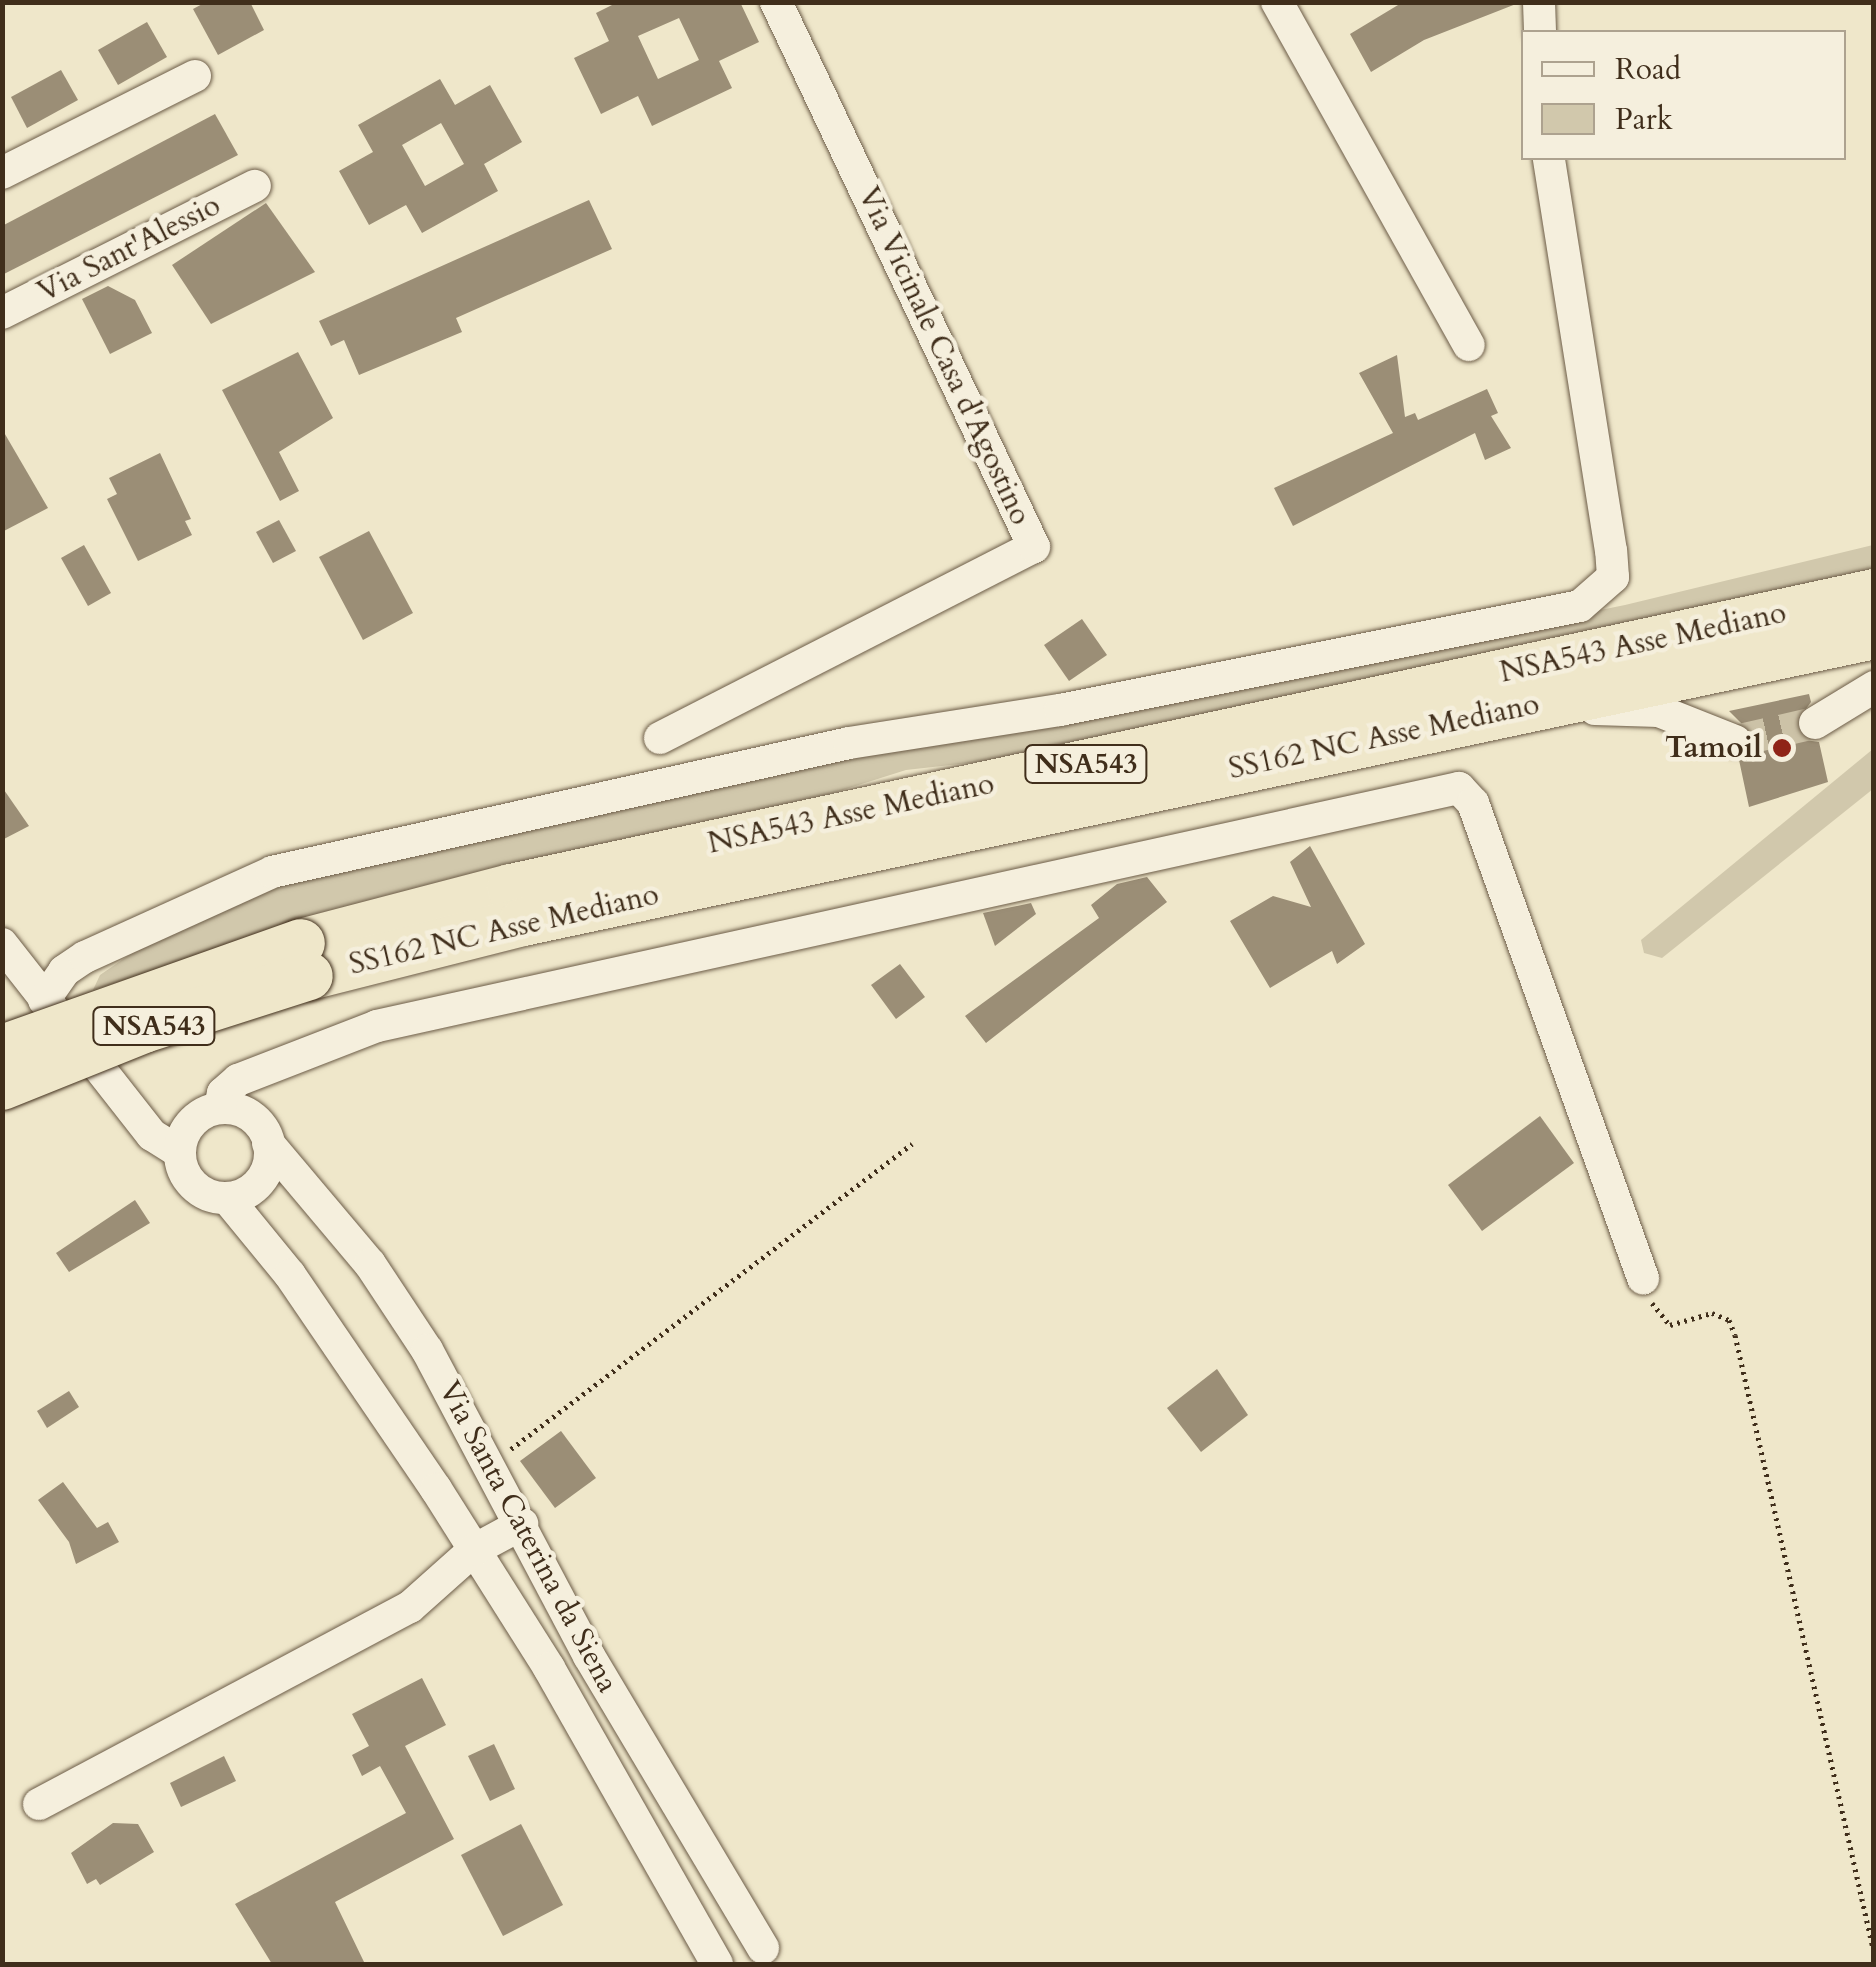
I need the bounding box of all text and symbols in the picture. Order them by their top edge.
legend [1521,30,1846,160]
text: Road [1615,49,1681,90]
text: Park [1615,99,1673,140]
street label: Via Vicinale Casa d'Agostino [850,181,1038,531]
street label: Via Sant'Alessio [32,188,226,310]
street label: NSA543 Asse Mediano [1497,595,1789,691]
street label: SS162 NC Asse Mediano [1226,687,1542,787]
place label: Tamoil [1665,730,1762,766]
marker: Tamoil [1771,737,1793,759]
road number: NSA543 [1024,741,1148,787]
street label: NSA543 Asse Mediano [705,766,997,862]
street label: SS162 NC Asse Mediano [346,877,662,983]
road number: NSA543 [92,1003,216,1049]
street label: Via Santa Caterina da Siena [431,1375,625,1699]

